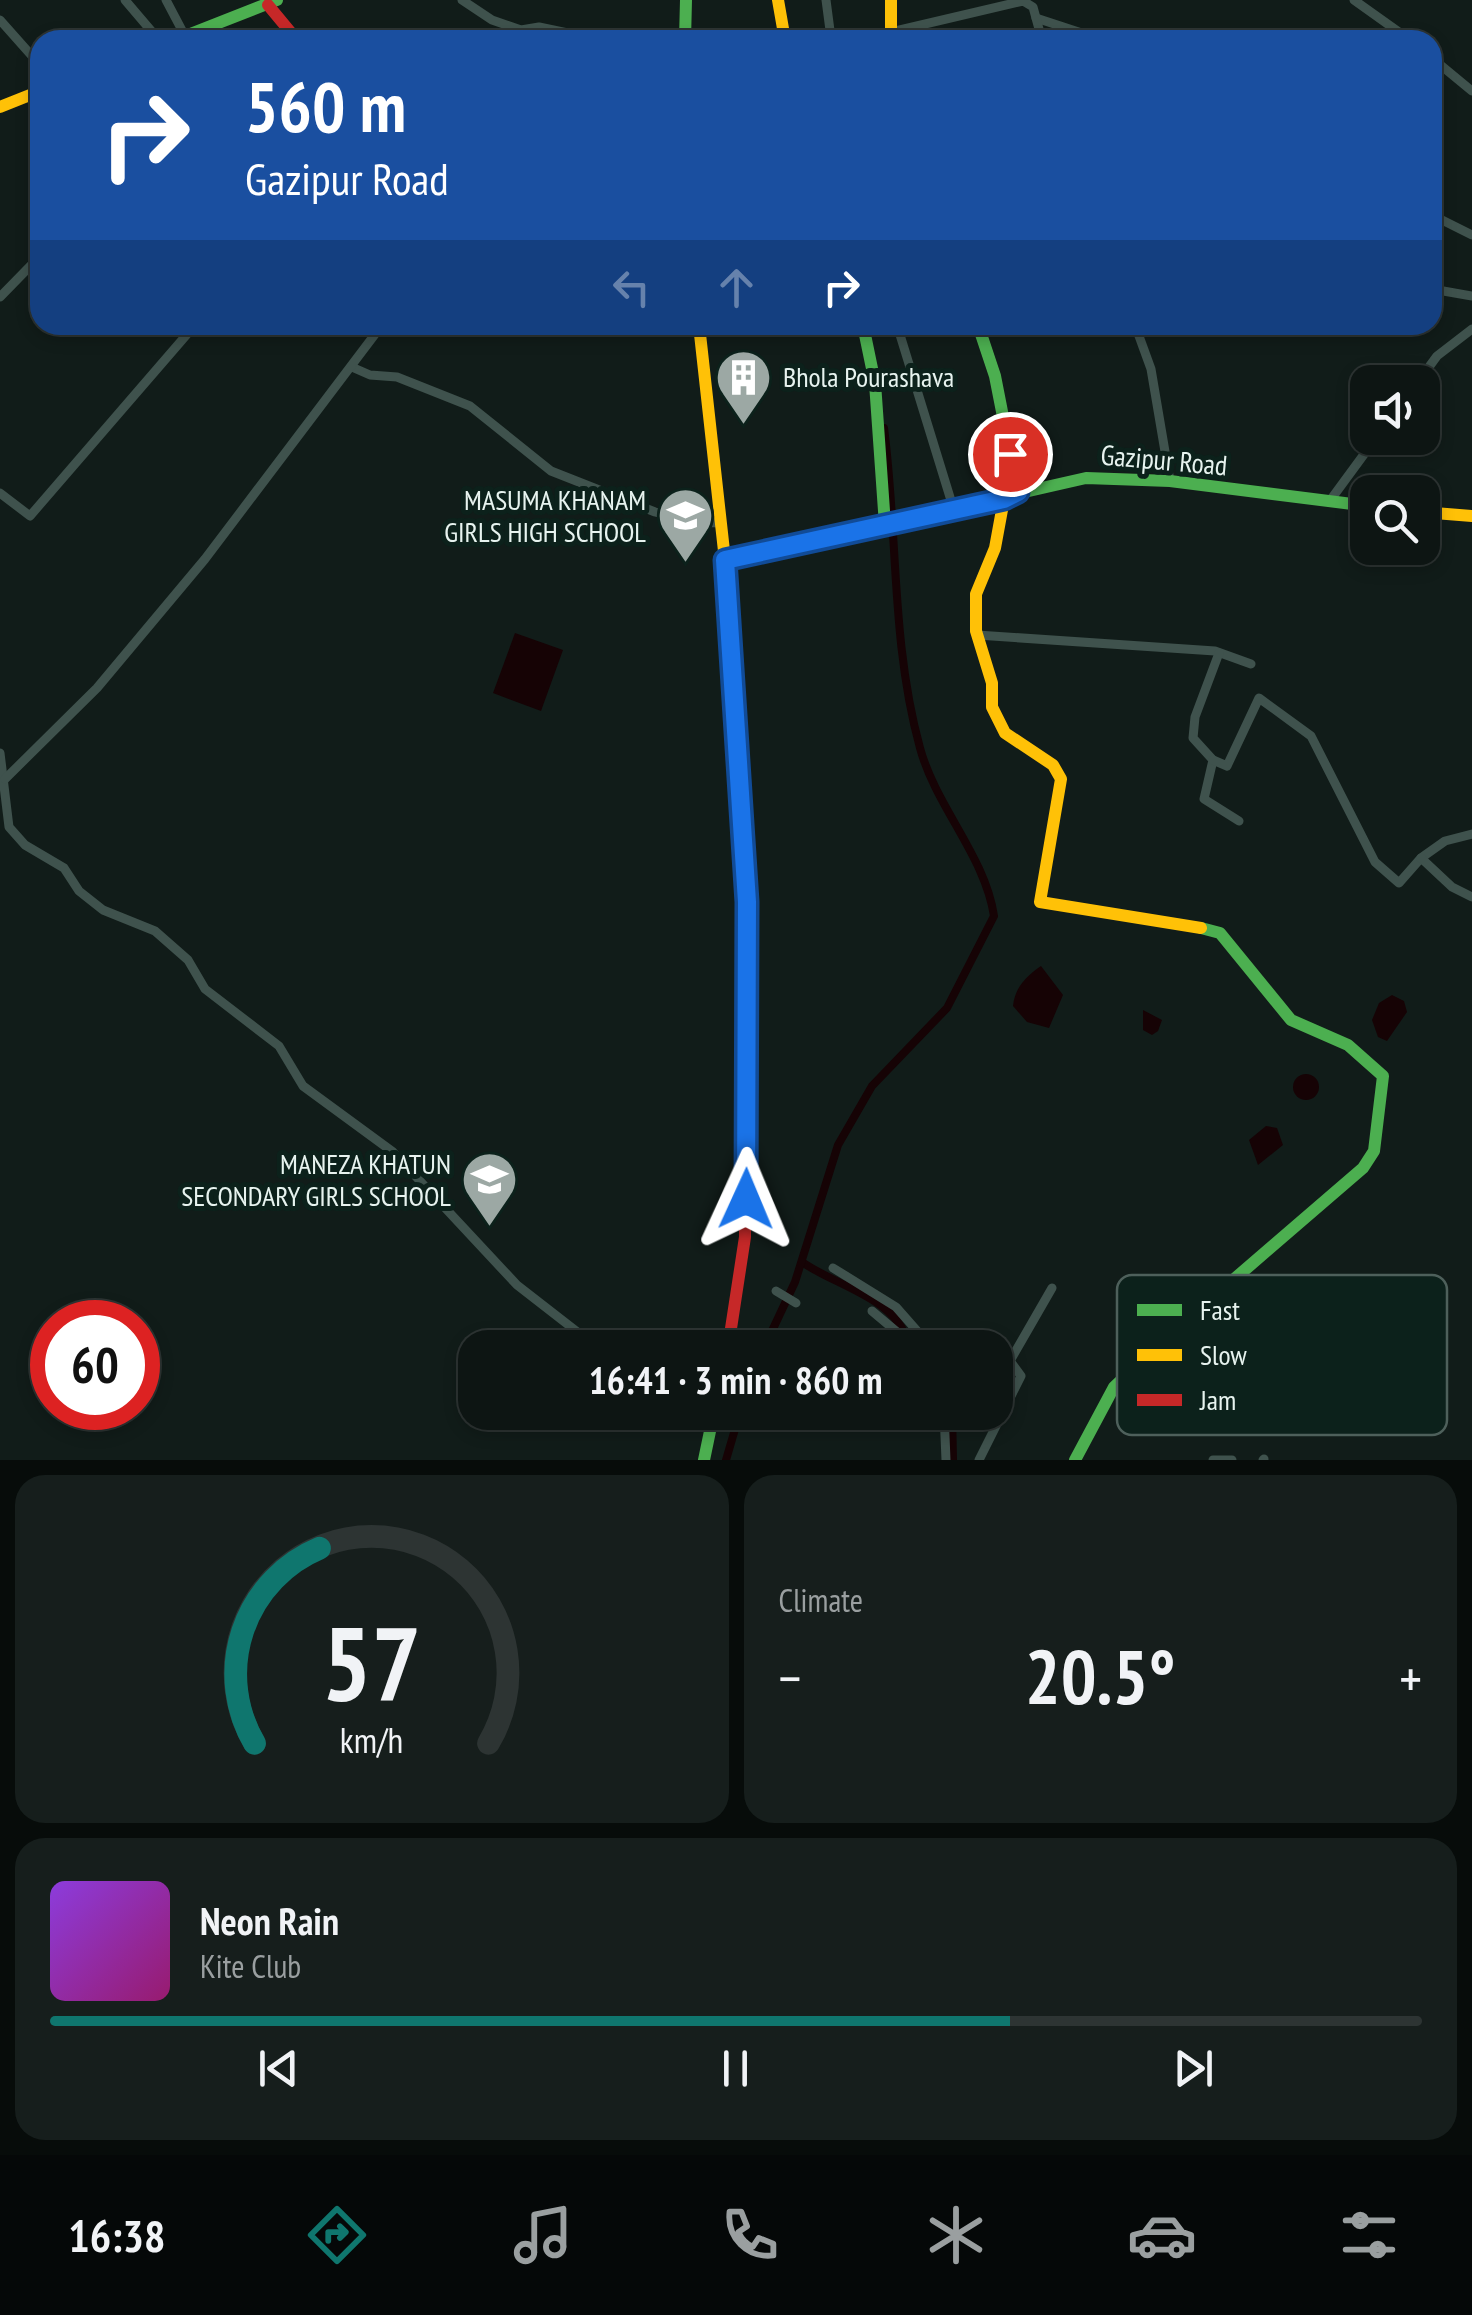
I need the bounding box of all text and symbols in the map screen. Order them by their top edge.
text: 560 m [245,61,406,151]
icon: right [80,70,210,200]
text: Gazipur Road [245,149,449,207]
icon: left [604,260,659,315]
icon: ahead [709,260,764,315]
icon: right [814,260,869,315]
building icon: Bhola Pourashava [714,347,774,426]
place label: Bhola Pourashava [783,358,954,395]
map controls [1350,365,1440,565]
button: sound [1350,365,1440,455]
pin [968,412,1053,497]
icon: arrive [983,427,1038,482]
street label: Gazipur Road [1099,436,1229,483]
button: search [1350,475,1440,565]
place label: MASUMA KHANAM GIRLS HIGH SCHOOL [444,481,646,550]
school or university icon: MASUMA KHANAM GIRLS HIGH SCHOOL [655,486,715,565]
place label: MANEZA KHATUN SECONDARY GIRLS SCHOOL [181,1145,451,1214]
position arrow [694,1147,798,1251]
school or university icon: MANEZA KHATUN SECONDARY GIRLS SCHOOL [460,1150,520,1229]
legend [1117,1275,1447,1435]
text: Fast [1200,1291,1240,1328]
speed limit sign: 60 [30,1300,160,1430]
text: Slow [1200,1336,1247,1373]
text: 16:41 · 3 min · 860 m [589,1355,882,1404]
text: Jam [1199,1381,1236,1418]
text: Climate [779,1579,863,1621]
text: 57 [322,1595,421,1730]
text: 20.5° [1025,1628,1176,1725]
text: − [779,1642,801,1713]
text: + [1399,1642,1422,1713]
text: km/h [340,1717,403,1763]
text: Neon Rain [200,1896,339,1945]
text: Kite Club [200,1945,301,1987]
icon: previous [251,2041,306,2096]
icon: pause [708,2041,763,2096]
icon: next [1166,2041,1221,2096]
icon: directions [302,2200,372,2270]
icon: music [508,2200,578,2270]
icon: phone [715,2200,785,2270]
icon: climate [921,2200,991,2270]
icon: car [1127,2200,1197,2270]
icon: filters [1334,2200,1404,2270]
text: 16:38 [68,2206,166,2264]

